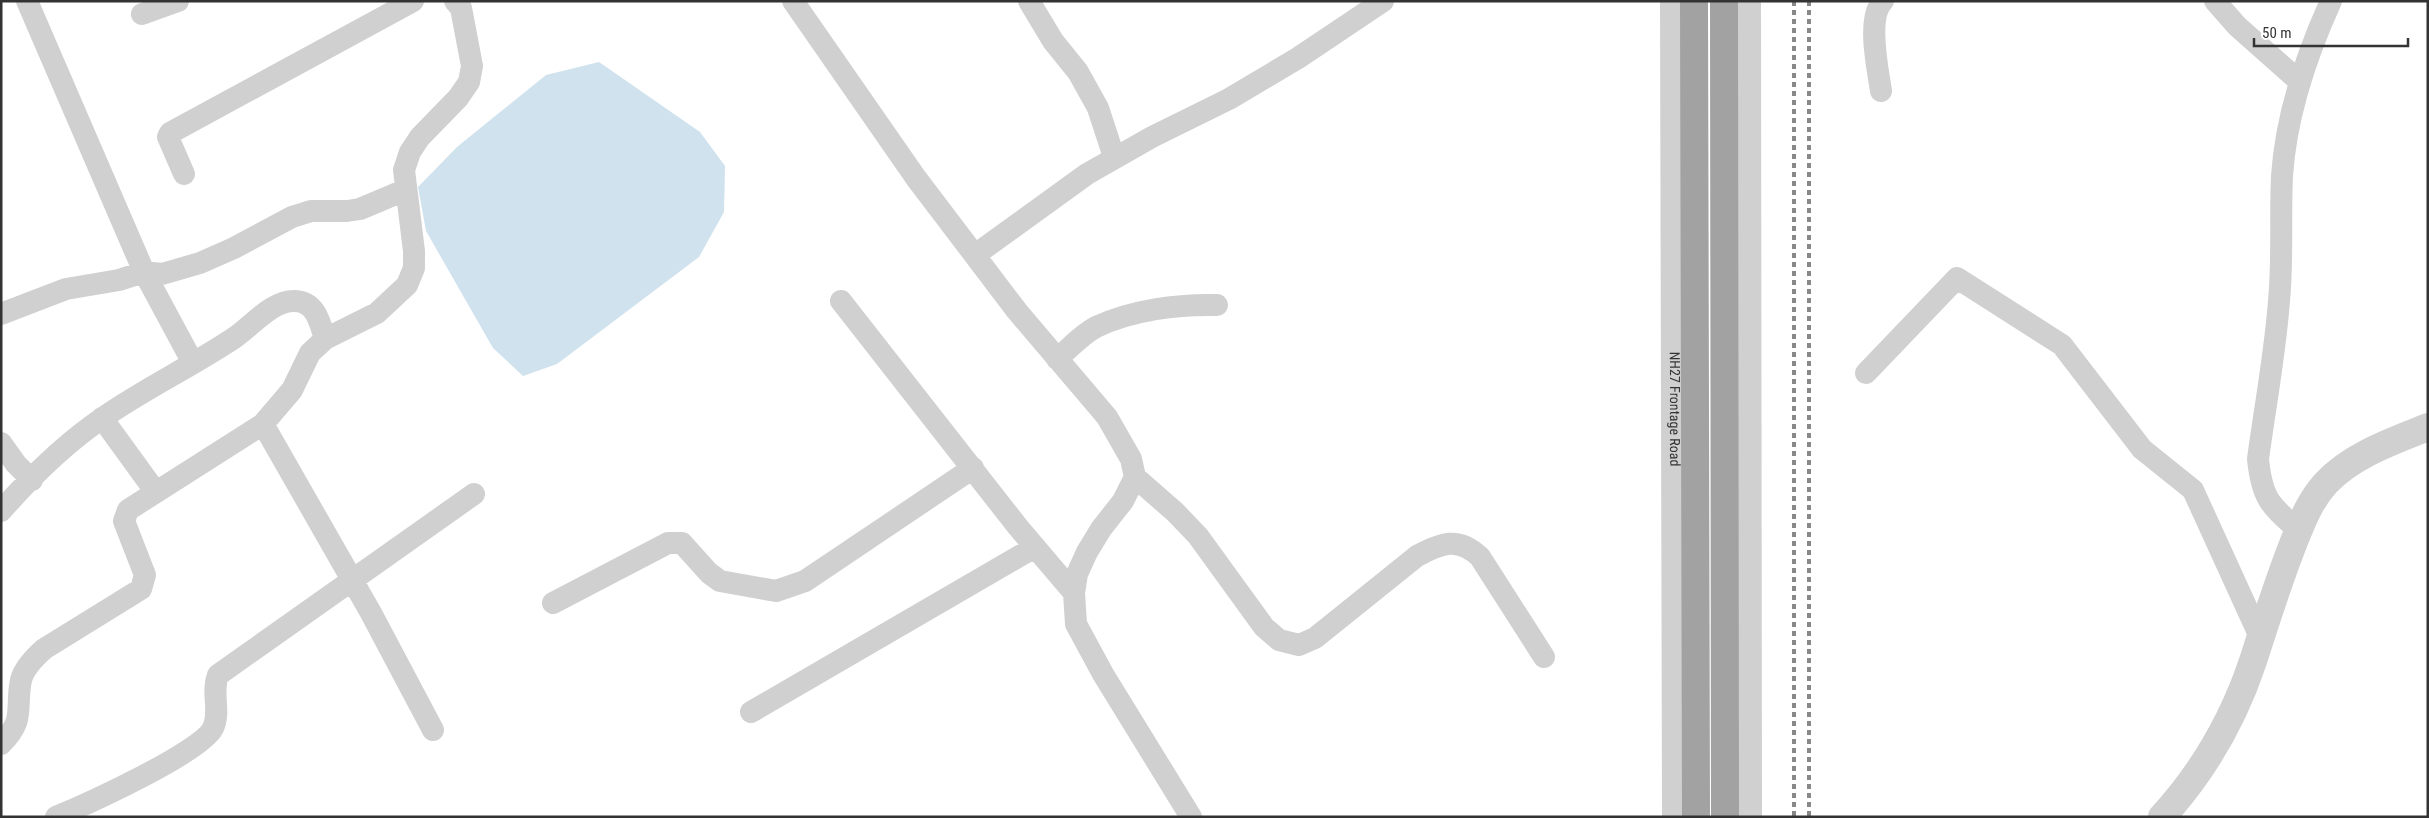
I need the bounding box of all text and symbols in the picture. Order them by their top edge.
scale bar [2254,15,2408,47]
text: 50 m [2262,24,2292,42]
street label: NH27 Frontage Road [1667,352,1683,466]

